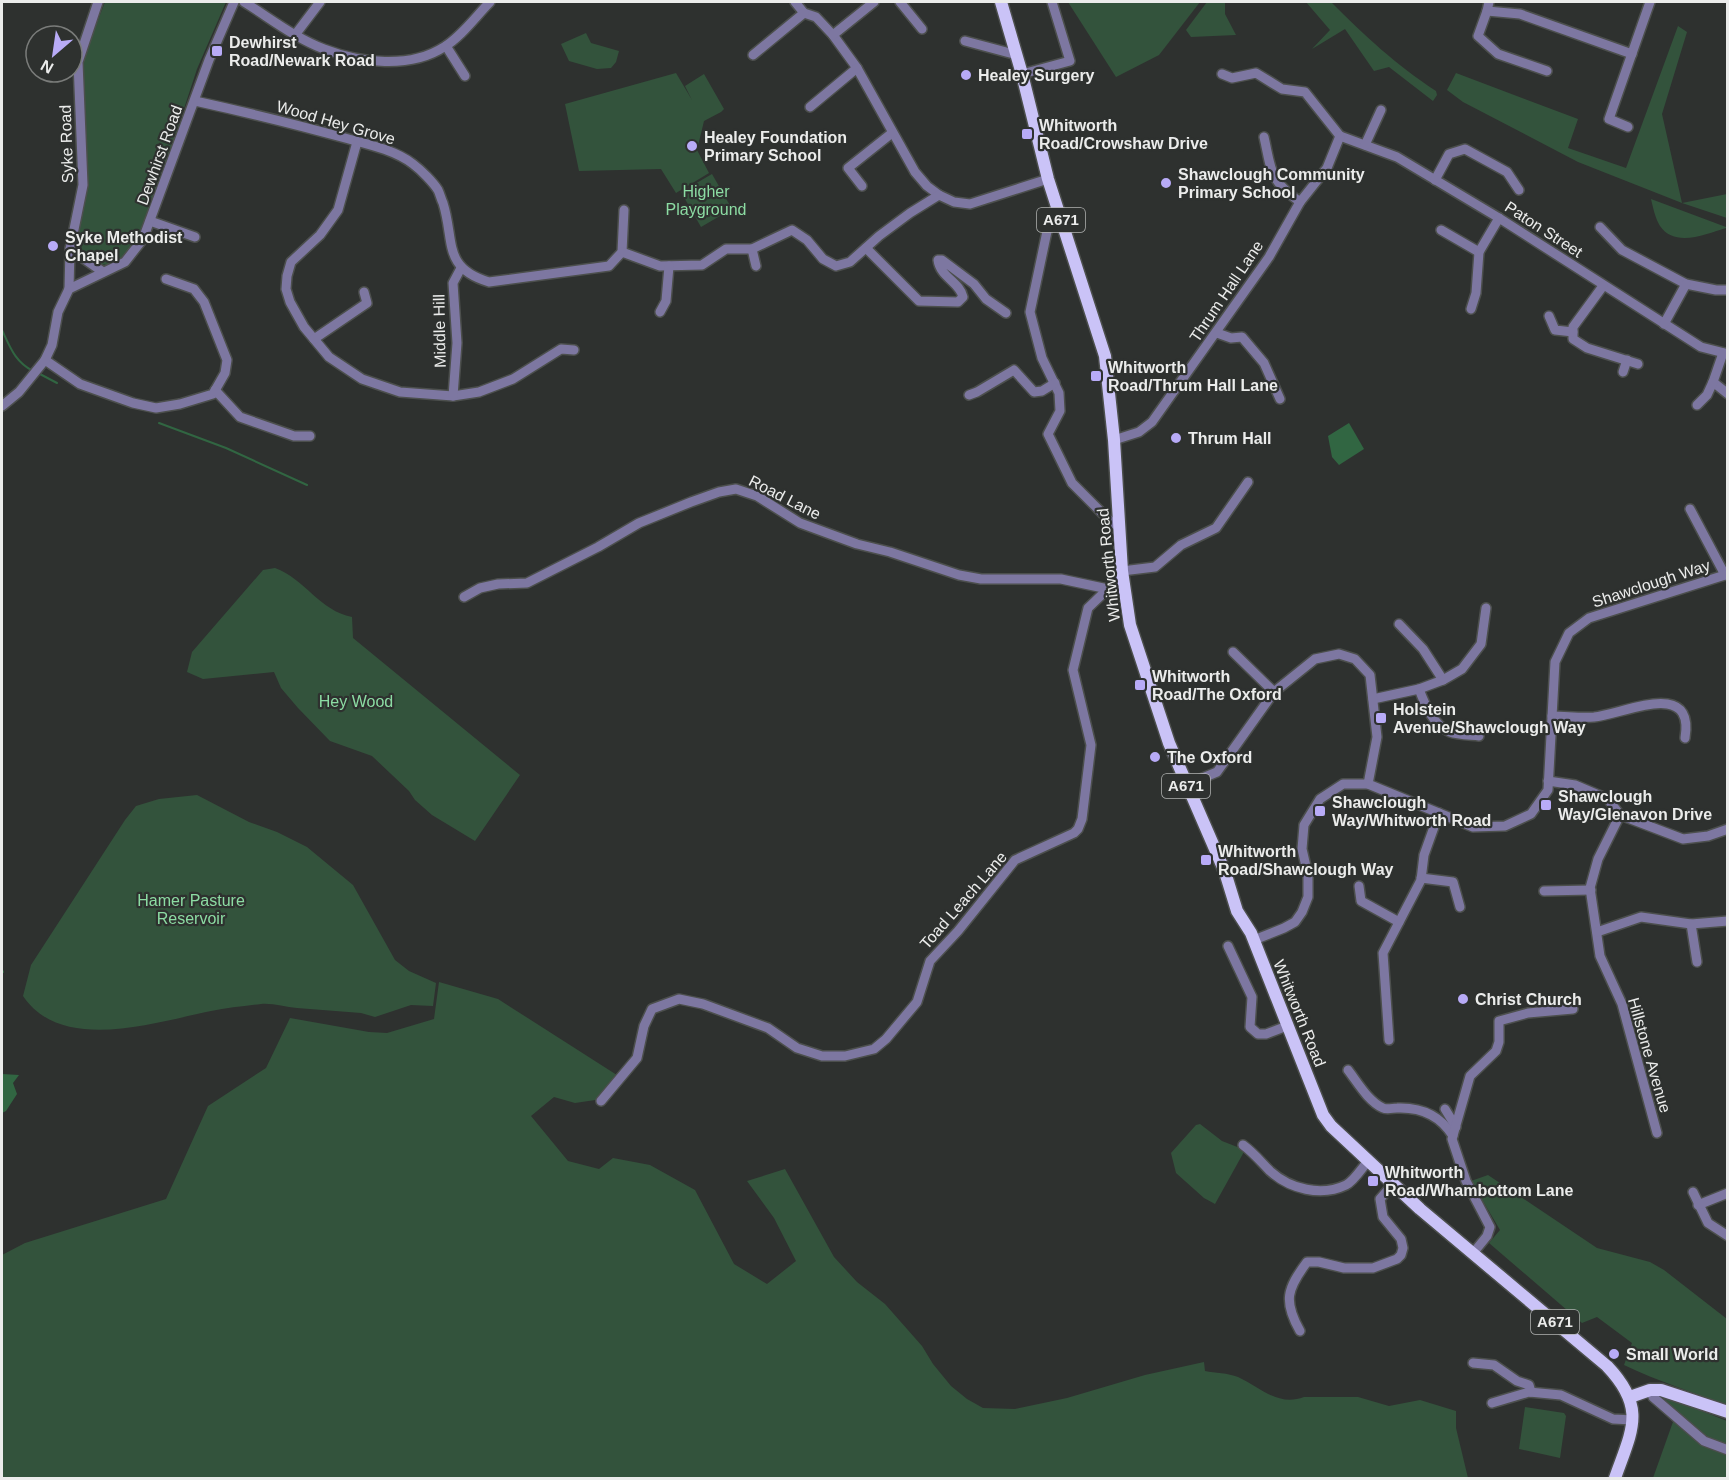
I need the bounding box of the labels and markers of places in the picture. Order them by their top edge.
place label: Dewhirst Road/Newark Road [229,34,375,69]
marker: Dewhirst Road/Newark Road [210,44,224,58]
place label: Healey Surgery [978,67,1095,84]
marker: Healey Surgery [959,68,973,82]
place label: Whitworth Road/Crowshaw Drive [1039,117,1208,152]
marker: Whitworth Road/Crowshaw Drive [1020,127,1034,141]
place label: Healey Foundation Primary School [704,129,847,164]
marker: Healey Foundation Primary School [685,139,699,153]
place label: Shawclough Community Primary School [1178,166,1365,201]
marker: Shawclough Community Primary School [1159,176,1173,190]
place label: Syke Methodist Chapel [65,229,183,264]
marker: Syke Methodist Chapel [46,239,60,253]
place label: Whitworth Road/Thrum Hall Lane [1108,359,1278,394]
marker: Whitworth Road/Thrum Hall Lane [1089,369,1103,383]
place label: Thrum Hall [1188,430,1272,447]
marker: Thrum Hall [1169,431,1183,445]
place label: Whitworth Road/The Oxford [1152,668,1282,703]
marker: Whitworth Road/The Oxford [1133,678,1147,692]
place label: Holstein Avenue/Shawclough Way [1393,701,1586,736]
marker: Holstein Avenue/Shawclough Way [1374,711,1388,725]
place label: The Oxford [1167,749,1252,766]
marker: The Oxford [1148,750,1162,764]
place label: Shawclough Way/Glenavon Drive [1558,788,1712,823]
place label: Shawclough Way/Whitworth Road [1332,794,1491,829]
marker: Shawclough Way/Glenavon Drive [1539,798,1553,812]
marker: Shawclough Way/Whitworth Road [1313,804,1327,818]
place label: Whitworth Road/Shawclough Way [1218,843,1394,878]
marker: Whitworth Road/Shawclough Way [1199,853,1213,867]
place label: Christ Church [1475,991,1582,1008]
marker: Christ Church [1456,992,1470,1006]
place label: Whitworth Road/Whambottom Lane [1385,1164,1574,1199]
marker: Whitworth Road/Whambottom Lane [1366,1174,1380,1188]
place label: Small World [1626,1346,1718,1363]
marker: Small World [1607,1347,1621,1361]

